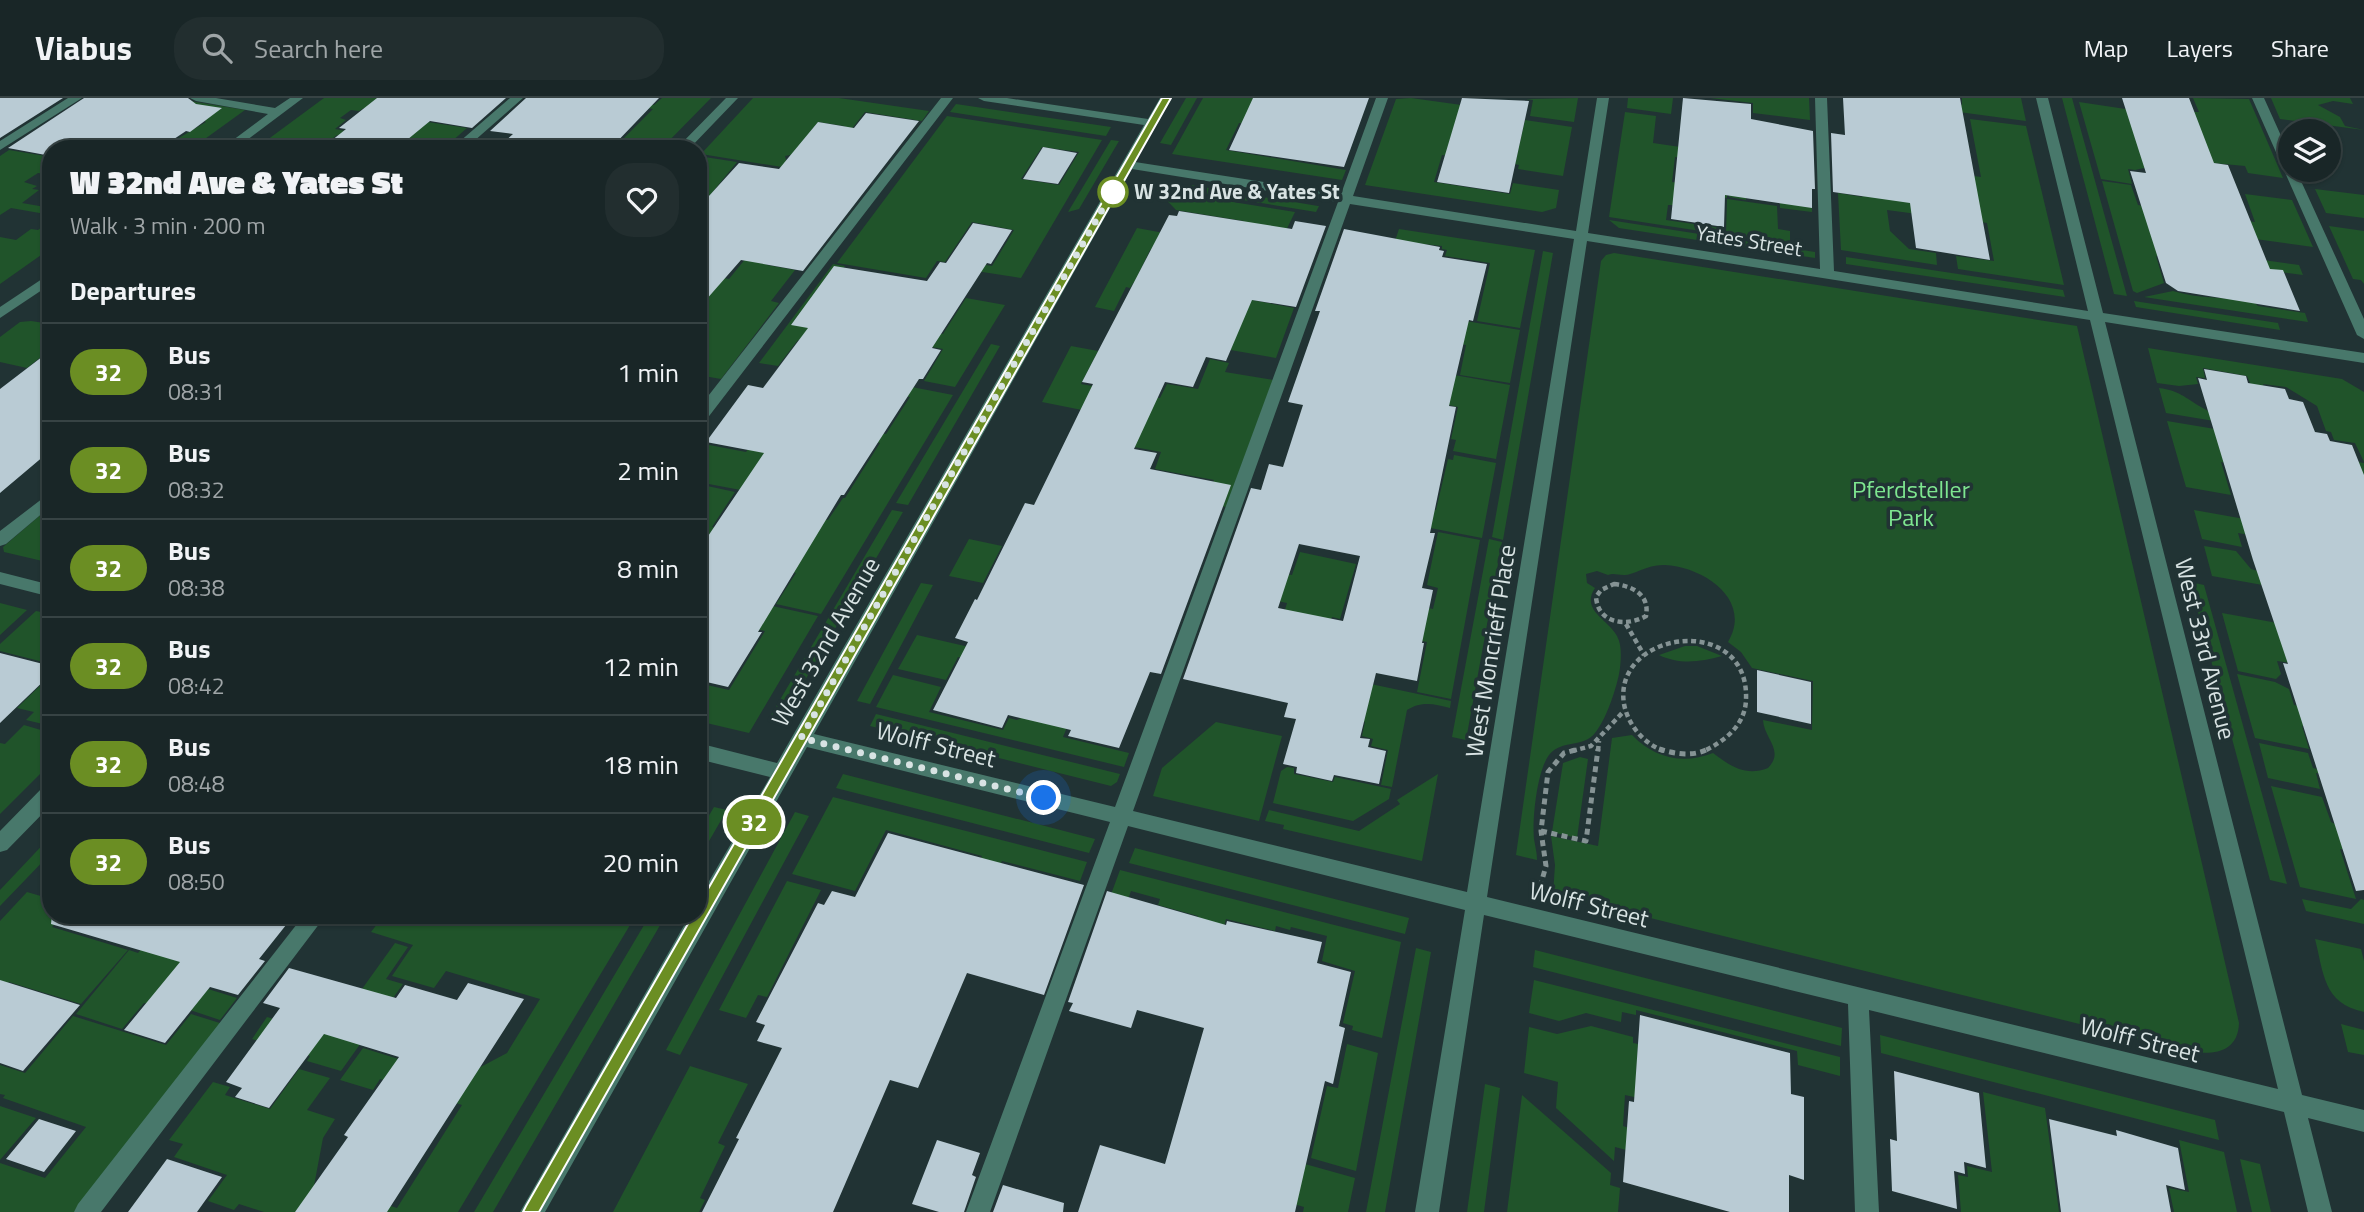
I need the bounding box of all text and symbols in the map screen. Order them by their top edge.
search box [174,17,664,80]
text: Viabus [35,23,132,73]
icon: search [198,29,236,67]
text: Search here [254,29,383,68]
text: Map [2084,30,2129,66]
text: Layers [2167,30,2233,66]
text: Share [2271,30,2329,66]
map controls [2278,119,2341,182]
button: layers [2278,119,2341,182]
text: W 32nd Ave & Yates St [70,157,403,207]
button: heart [605,163,679,237]
place label: W 32nd Ave & Yates St [1134,175,1340,207]
marker: W 32nd Ave & Yates St [1098,177,1128,207]
text: Walk · 3 min · 200 m [70,208,266,243]
street label: Yates Street [1694,216,1805,264]
text: Departures [70,271,196,310]
text: Bus [168,335,210,374]
text: 1 min [617,353,679,392]
text: 32 [95,354,122,390]
text: 08:31 [168,374,225,409]
text: Bus [168,433,210,472]
text: 2 min [617,451,679,490]
text: 32 [95,452,122,488]
park label: Pferdsteller Park [1852,471,1970,535]
text: 08:32 [168,472,225,507]
text: Bus [168,531,210,570]
street label: West Moncrieff Place [1455,542,1525,760]
text: 8 min [617,549,679,588]
text: 32 [95,550,122,586]
street label: West 32nd Avenue [762,550,888,733]
street label: West 33rd Avenue [2166,554,2246,743]
text: 08:38 [168,570,225,605]
text: Bus [168,629,210,668]
text: 12 min [603,647,679,686]
text: 32 [95,648,122,684]
text: 08:42 [168,668,225,703]
street label: Wolff Street [873,712,1000,776]
text: Bus [168,727,210,766]
text: 18 min [603,745,679,784]
text: 32 [95,746,122,782]
text: 08:48 [168,766,225,801]
your location [1026,780,1061,815]
line badge: 32 [722,799,786,845]
text: 32 [741,804,767,840]
text: Bus [168,825,210,864]
text: 20 min [603,843,679,882]
text: 32 [95,844,122,880]
text: 08:50 [168,864,225,899]
street label: Wolff Street [1526,872,1653,936]
street label: Wolff Street [2077,1007,2204,1071]

